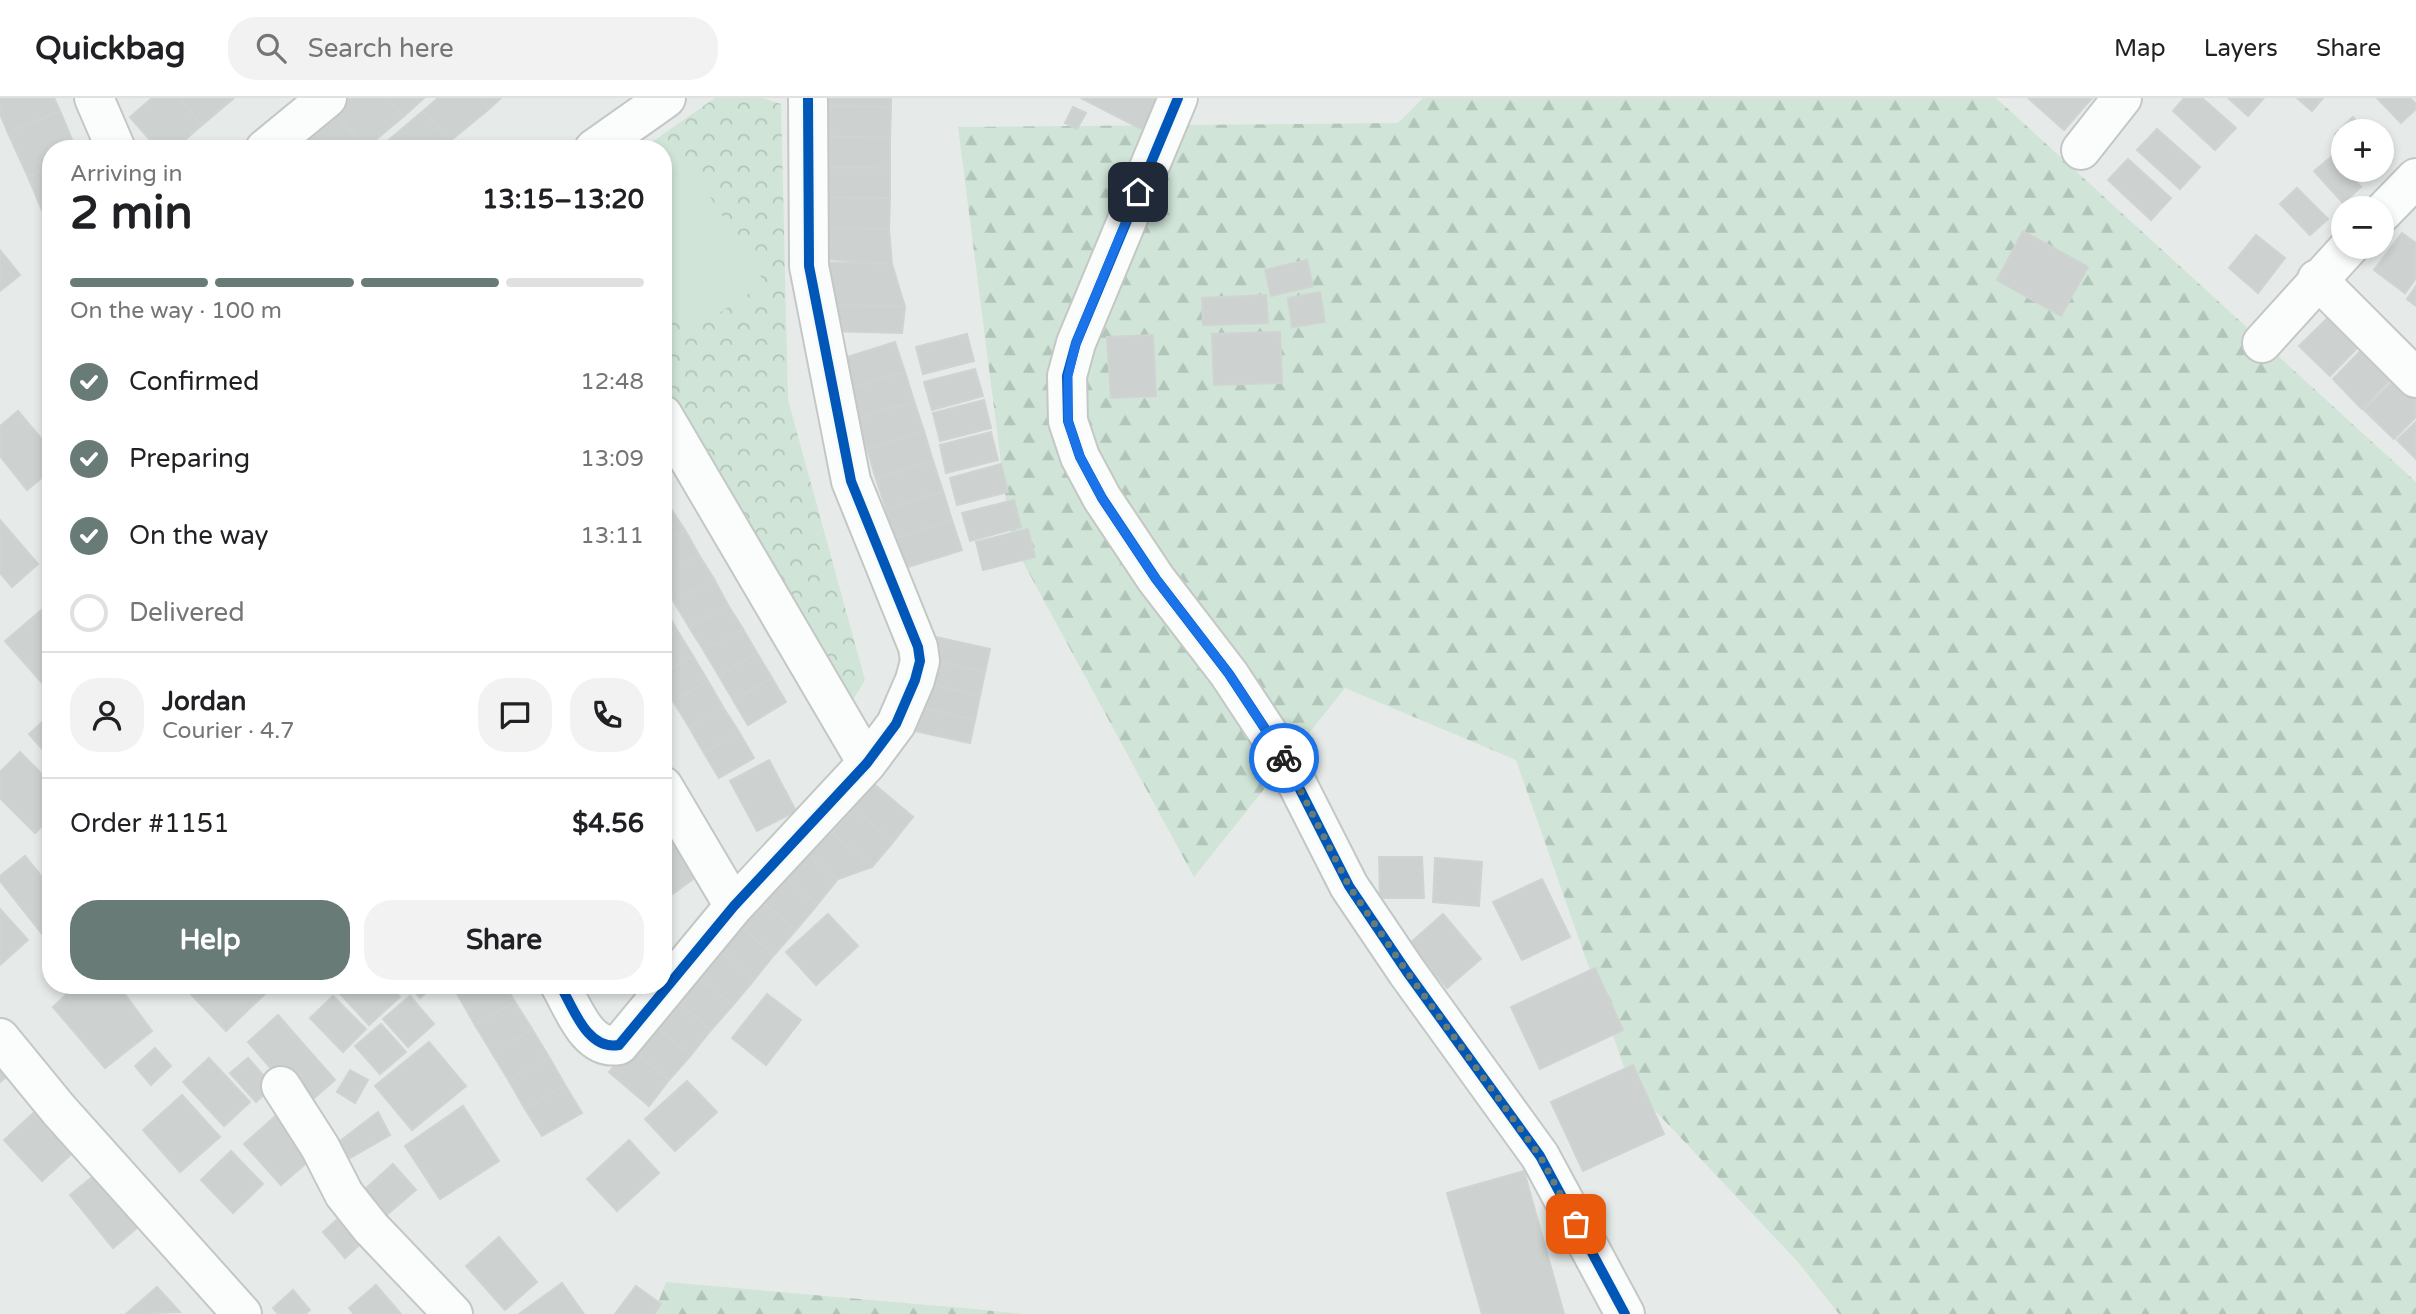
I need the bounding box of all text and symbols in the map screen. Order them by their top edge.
search box [228,17,718,80]
text: Quickbag [35,29,186,68]
icon: search [252,29,290,67]
text: Search here [308,33,454,64]
text: Map [2114,34,2166,63]
text: Layers [2204,34,2278,63]
text: Share [2316,34,2381,63]
map controls [2331,119,2394,259]
button: + [2331,119,2394,182]
text: Arriving in [70,160,183,188]
pin [1108,162,1168,222]
icon: home [1119,173,1157,211]
text: 13:15–13:20 [482,184,644,215]
text: 2 min [70,186,193,241]
button: − [2331,196,2394,259]
text: On the way · 100 m [70,297,282,325]
icon: check [70,363,108,401]
text: Confirmed [129,366,259,397]
text: 12:48 [580,368,644,396]
icon: check [70,440,108,478]
text: Preparing [129,443,250,474]
text: 13:09 [580,445,644,473]
icon: check [70,517,108,555]
text: On the way [129,520,269,551]
text: 13:11 [580,522,644,550]
text: Delivered [129,597,245,628]
button: person [70,678,144,752]
button: chat [478,678,552,752]
button: phone [570,678,644,752]
text: Jordan [162,686,246,717]
text: Courier · 4.7 [162,717,295,745]
courier [1249,723,1319,793]
icon: bike [1265,739,1303,777]
text: Order #1151 [70,808,230,839]
text: $4.56 [572,808,644,839]
button: Help [70,900,350,980]
button: Share [364,900,644,980]
pin [1546,1194,1606,1254]
icon: bag [1557,1205,1595,1243]

